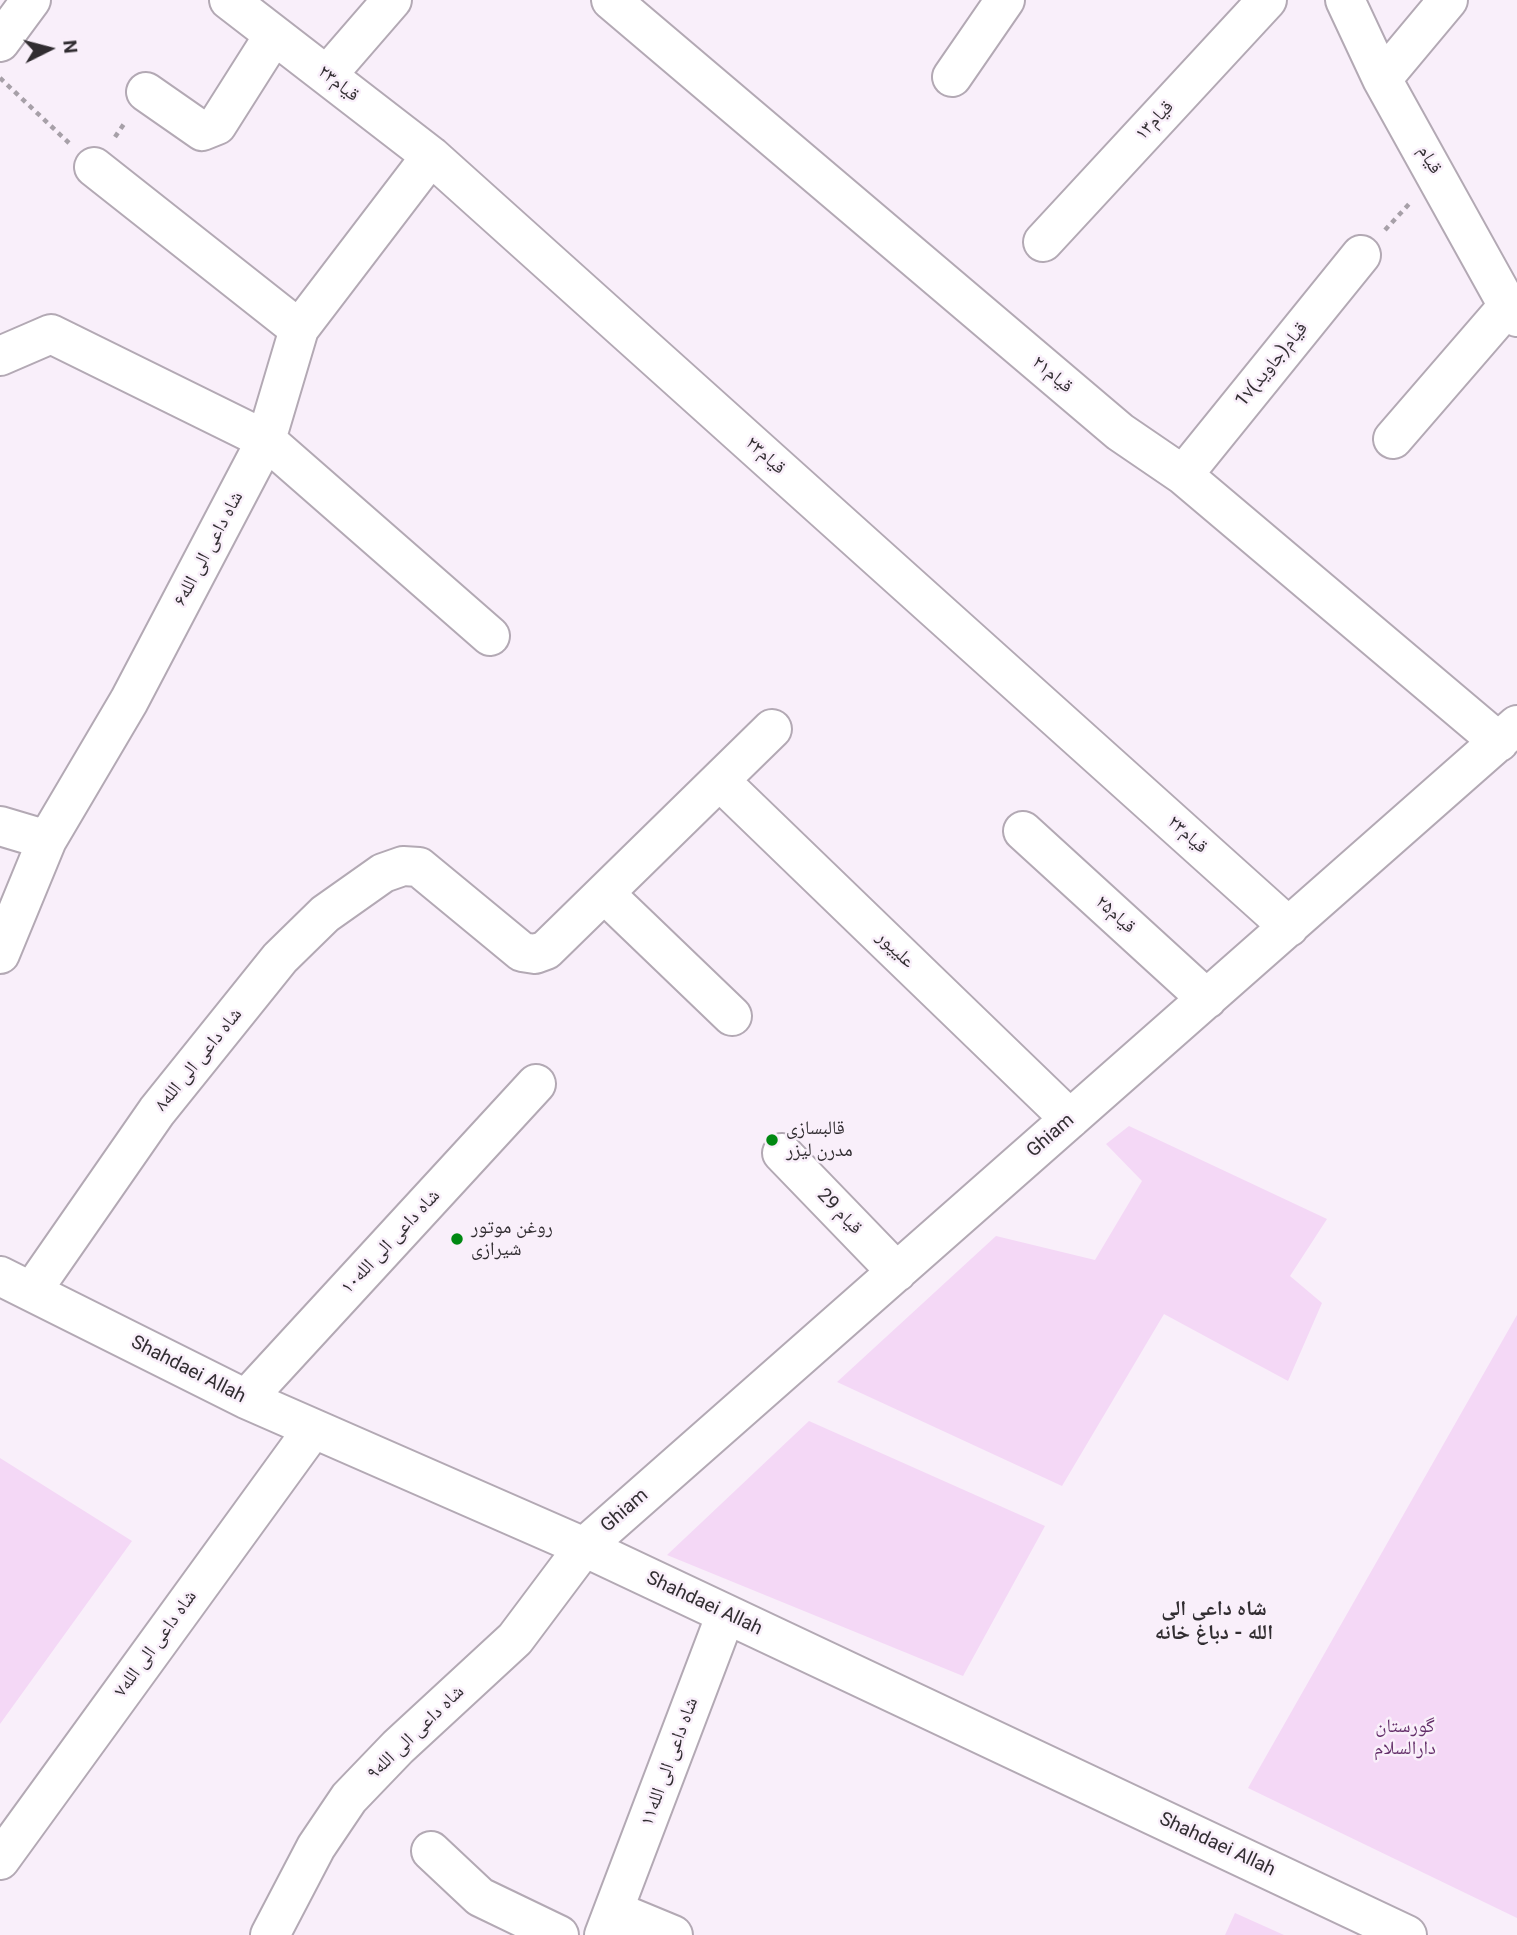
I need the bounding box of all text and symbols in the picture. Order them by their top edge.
north arrow [14,14,84,84]
text: N [58,39,83,55]
street label: قیام۲۳ [313,61,363,107]
street label: قیام۱۳ [1131,96,1179,146]
street label: قیام [1412,142,1446,178]
street label: قیام(جاوید)1۷ [1231,318,1313,412]
street label: قیام۲۱ [1027,351,1077,399]
street label: قیام۲۳ [740,432,790,480]
street label: شاه داعی الی الله۶ [169,488,249,610]
street label: قیام۲۳ [1162,811,1212,859]
street label: قیام۲۵ [1090,891,1140,939]
street label: علیپور [871,926,919,974]
street label: شاه داعی الی الله۸ [150,1004,248,1116]
street label: Ghiam [1023,1109,1079,1163]
place label: قالبسازی مدرن لیزر [786,1118,853,1162]
marker: قالبسازی مدرن لیزر [764,1132,780,1148]
street label: قیام 29 [812,1184,866,1240]
street label: شاه داعی الی الله۱۰ [337,1185,445,1299]
place label: روغن موتور شیرازی [471,1217,553,1261]
marker: روغن موتور شیرازی [449,1231,465,1247]
street label: Shahdaei Allah [127,1331,249,1409]
street label: Ghiam [597,1484,653,1538]
street label: Shahdaei Allah [642,1567,766,1641]
street label: شاه داعی الی الله۷ [110,1586,202,1702]
district label: شاه داعی الی الله - دباغ خانه [1155,1597,1273,1647]
street label: شاه داعی الی الله۹ [363,1681,469,1785]
street label: شاه داعی الی الله۱۱ [636,1695,704,1829]
park label: گورستان دارالسلام [1374,1716,1436,1760]
street label: Shahdaei Allah [1155,1808,1279,1882]

